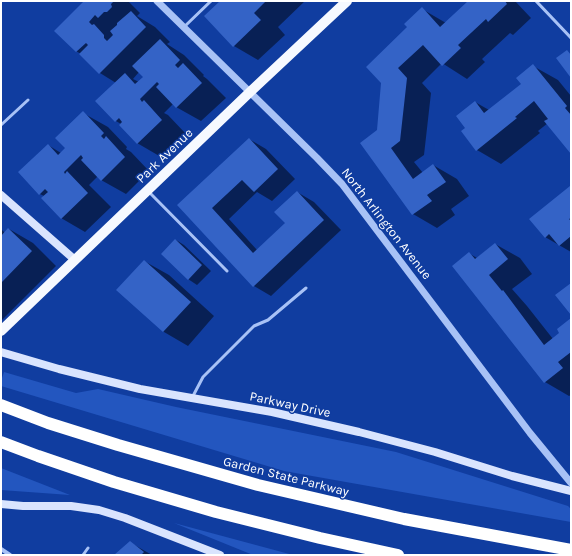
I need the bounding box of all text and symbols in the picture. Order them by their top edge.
street label: Park Avenue [134,125,196,187]
street label: North Arlington Avenue [338,165,434,283]
street label: Parkway Drive [248,389,332,421]
street label: Garden State Parkway [221,454,351,500]

